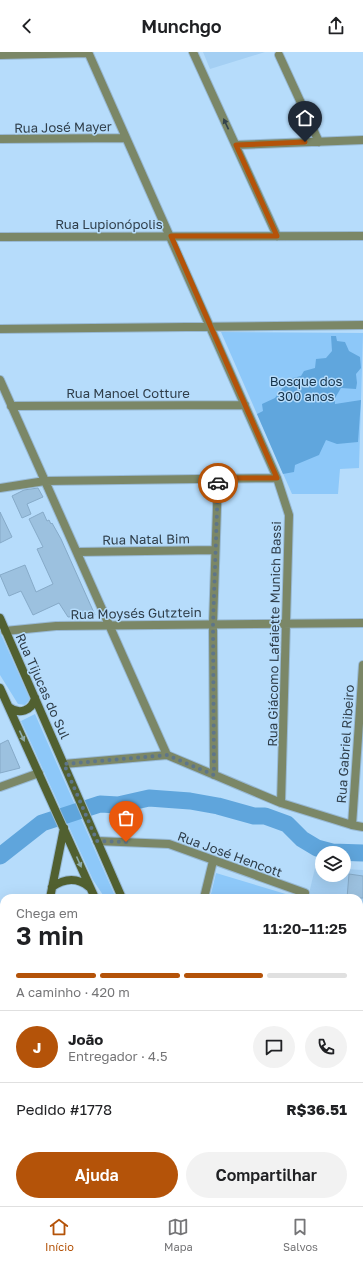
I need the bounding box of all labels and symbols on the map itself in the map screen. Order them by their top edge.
pin [288,101,322,142]
street label: Rua José Mayer [14,118,112,136]
one-way arrow [223,118,229,130]
street label: Rua Lupionópolis [55,216,163,232]
park label: Bosque dos 300 anos [270,373,342,404]
street label: Rua Manoel Cotture [66,385,190,401]
courier [198,463,238,503]
street label: Rua Giácomo Lafaiette Munich Bassi [264,521,284,747]
street label: Rua Natal Bim [102,530,190,548]
street label: Rua Moysés Gutztein [70,604,202,622]
street label: Rua Tijucas do Sul [13,631,73,741]
street label: Rua Gabriel Ribeiro [333,684,357,804]
one-way arrow [19,731,25,742]
pin [109,801,143,842]
street label: Rua José Hencott [175,828,285,880]
one-way arrow [76,857,82,868]

